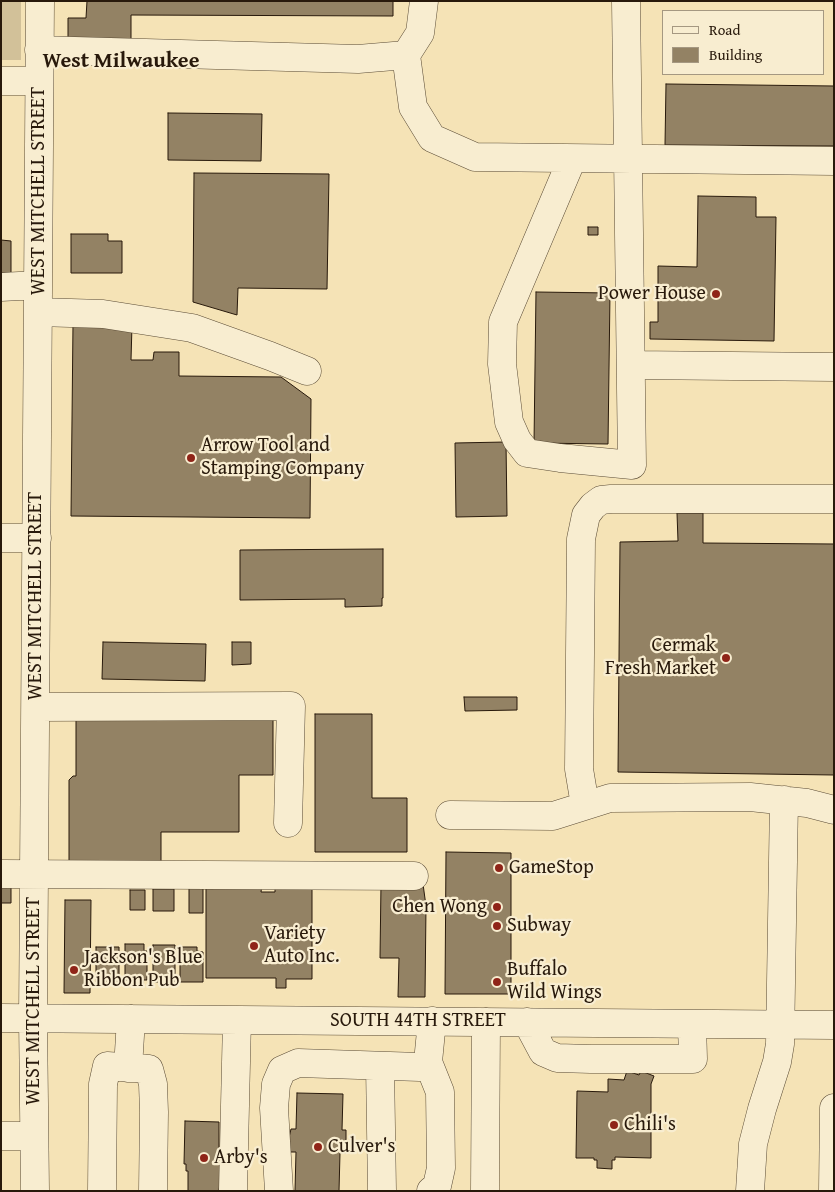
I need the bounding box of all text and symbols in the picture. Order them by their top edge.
legend [662,10,825,75]
text: Road [709,19,740,40]
text: Building [709,44,762,65]
district label: West Milwaukee [43,48,199,74]
street label: WEST MITCHELL STREET [27,87,51,295]
place label: Power House [598,282,706,306]
marker: Power House [710,288,722,300]
place label: Arrow Tool and Stamping Company [201,434,364,481]
marker: Arrow Tool and Stamping Company [185,452,197,464]
street label: WEST MITCHELL STREET [24,492,48,700]
place label: Cermak Fresh Market [605,634,716,681]
marker: Cermak Fresh Market [720,652,732,664]
place label: GameStop [509,856,594,880]
marker: GameStop [493,862,505,874]
place label: Chen Wong [392,895,487,919]
street label: WEST MITCHELL STREET [22,897,46,1105]
marker: Chen Wong [491,901,503,913]
place label: Subway [507,914,571,938]
marker: Subway [491,920,503,932]
place label: Variety Auto Inc. [264,922,340,969]
marker: Variety Auto Inc. [248,940,260,952]
place label: Jackson's Blue Ribbon Pub [84,946,202,993]
place label: Buffalo Wild Wings [507,958,602,1005]
marker: Jackson's Blue Ribbon Pub [68,964,80,976]
marker: Buffalo Wild Wings [491,976,503,988]
street label: SOUTH 44TH STREET [330,1009,506,1033]
place label: Chili's [624,1113,676,1137]
marker: Chili's [608,1119,620,1131]
place label: Culver's [328,1135,396,1159]
marker: Culver's [312,1141,324,1153]
place label: Arby's [214,1146,268,1170]
marker: Arby's [198,1152,210,1164]

